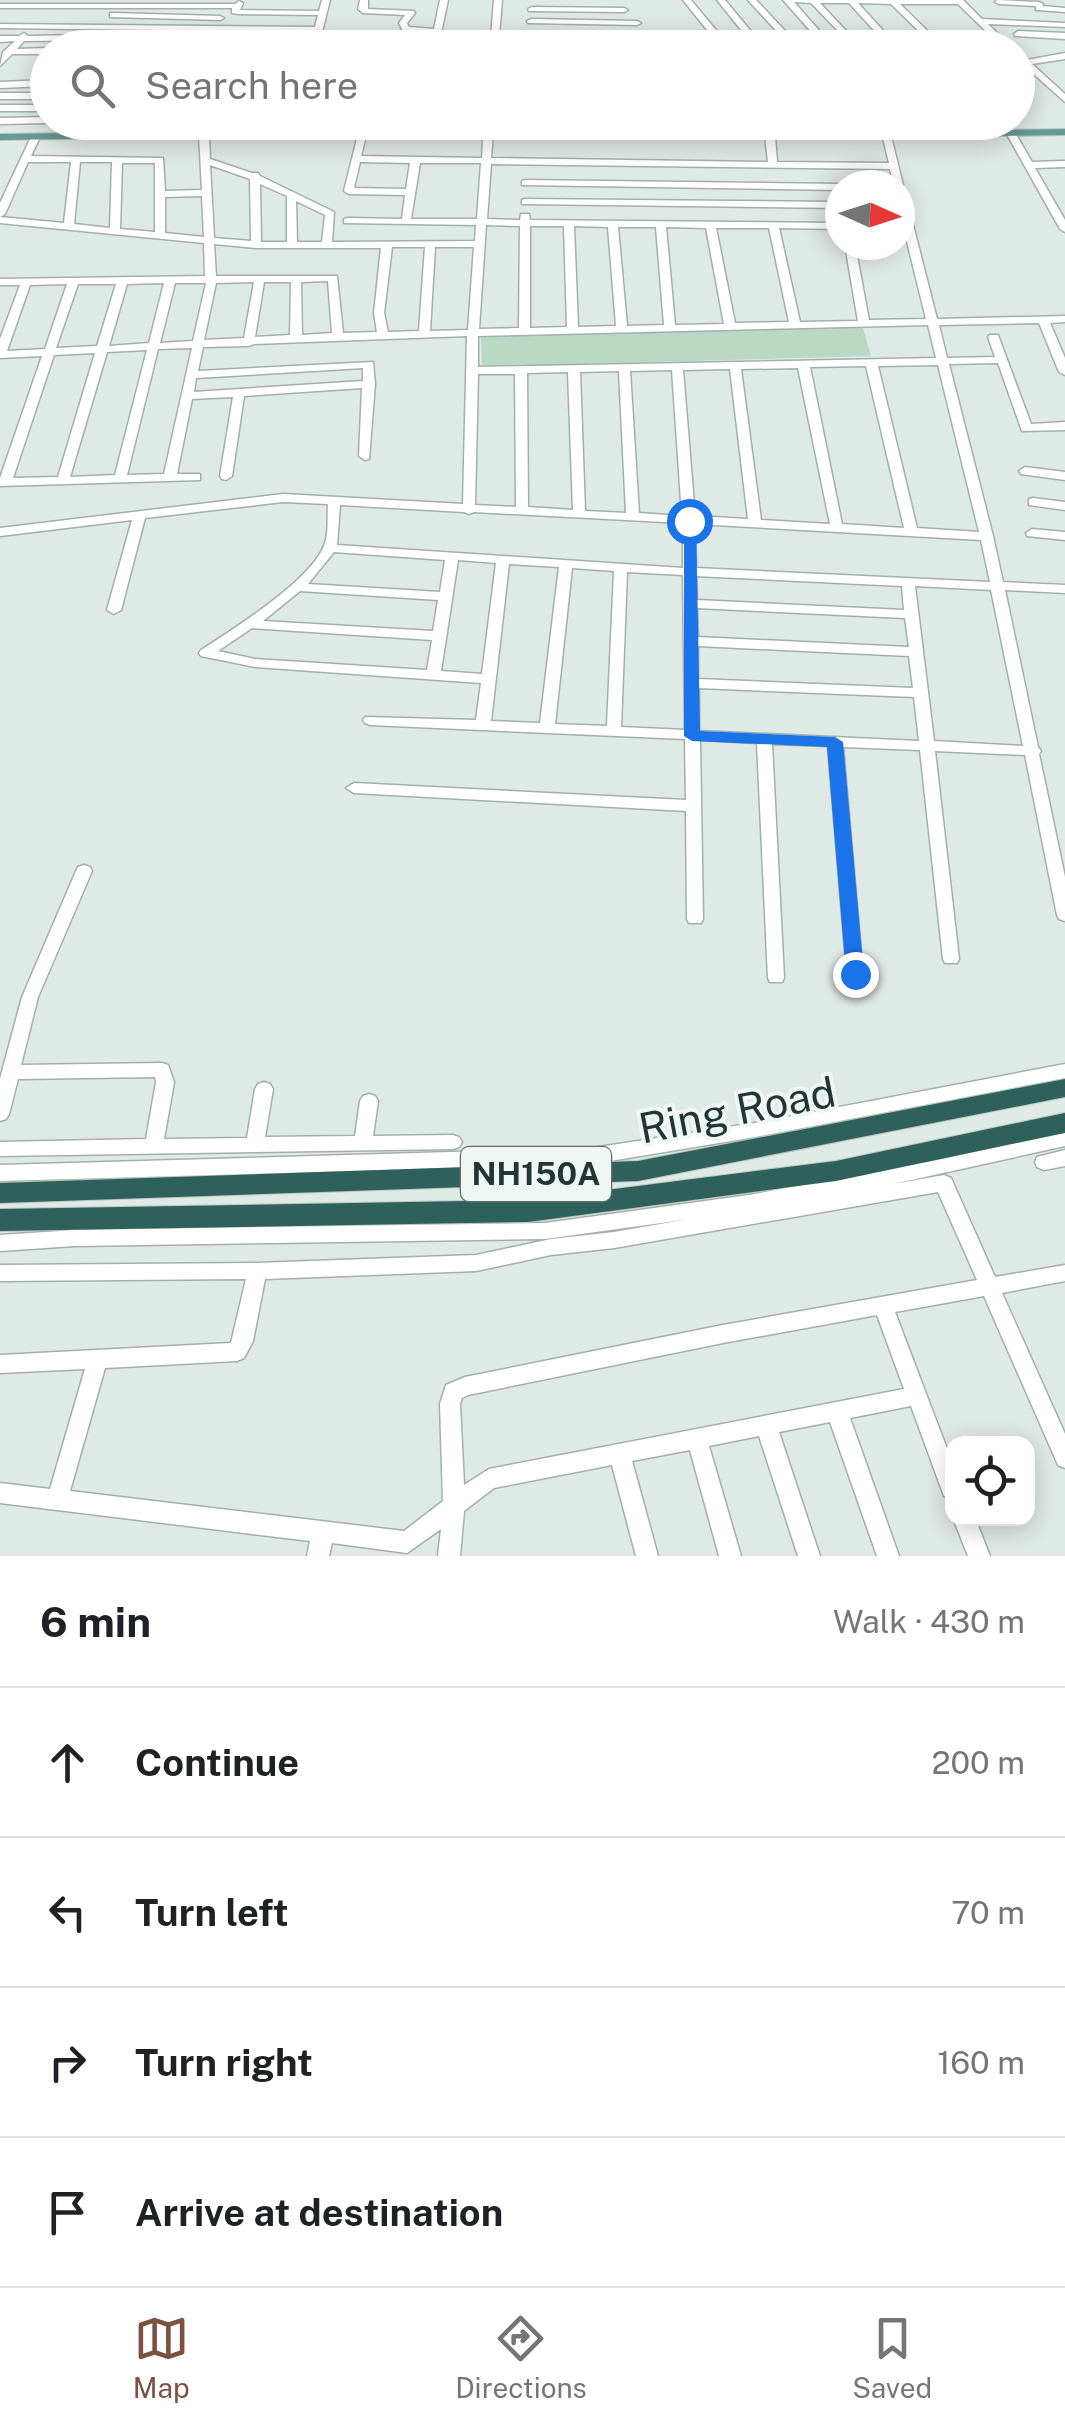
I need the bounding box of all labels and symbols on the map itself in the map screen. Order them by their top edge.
north arrow [825,170,915,260]
route start [667,499,713,545]
route end [833,952,879,998]
street label: Ring Road [635,1066,839,1153]
road number: NH150A [461,1147,611,1201]

